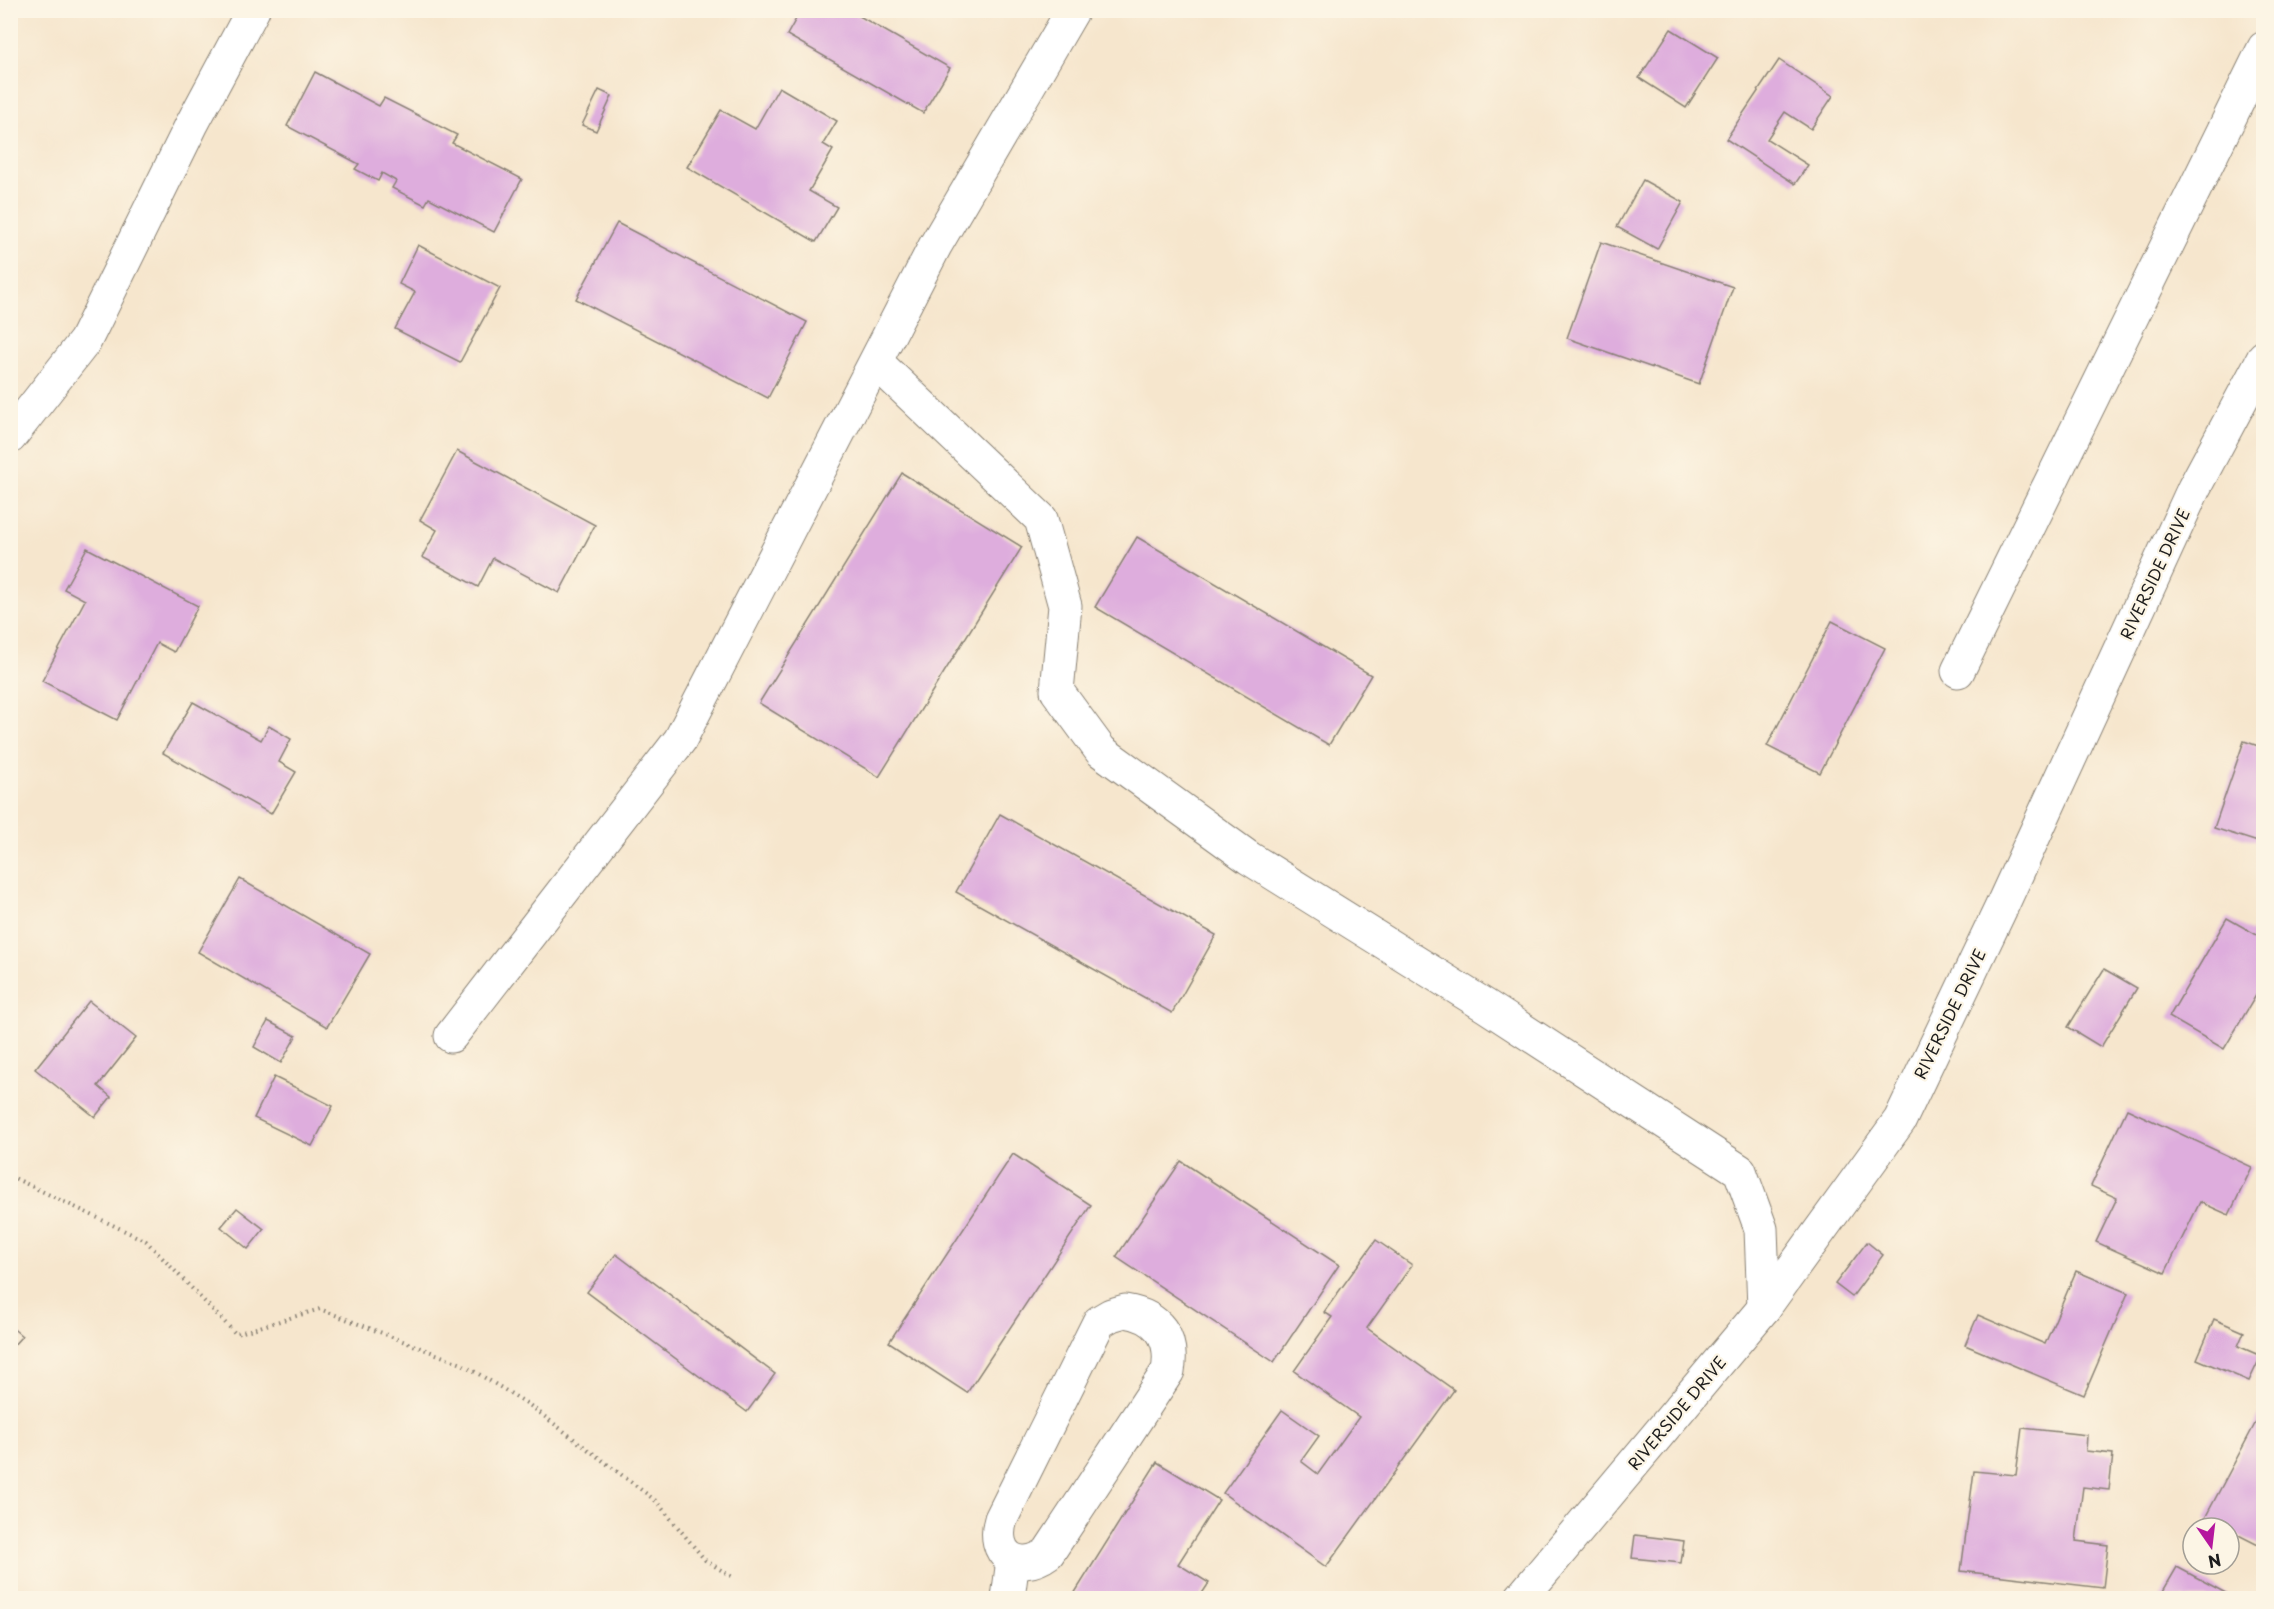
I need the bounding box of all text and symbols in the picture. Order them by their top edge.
street label: RIVERSIDE DRIVE [2113,504,2195,643]
street label: RIVERSIDE DRIVE [1907,944,1991,1083]
street label: RIVERSIDE DRIVE [1621,1350,1731,1474]
north arrow [2181,1516,2241,1576]
text: N [2206,1548,2224,1575]

